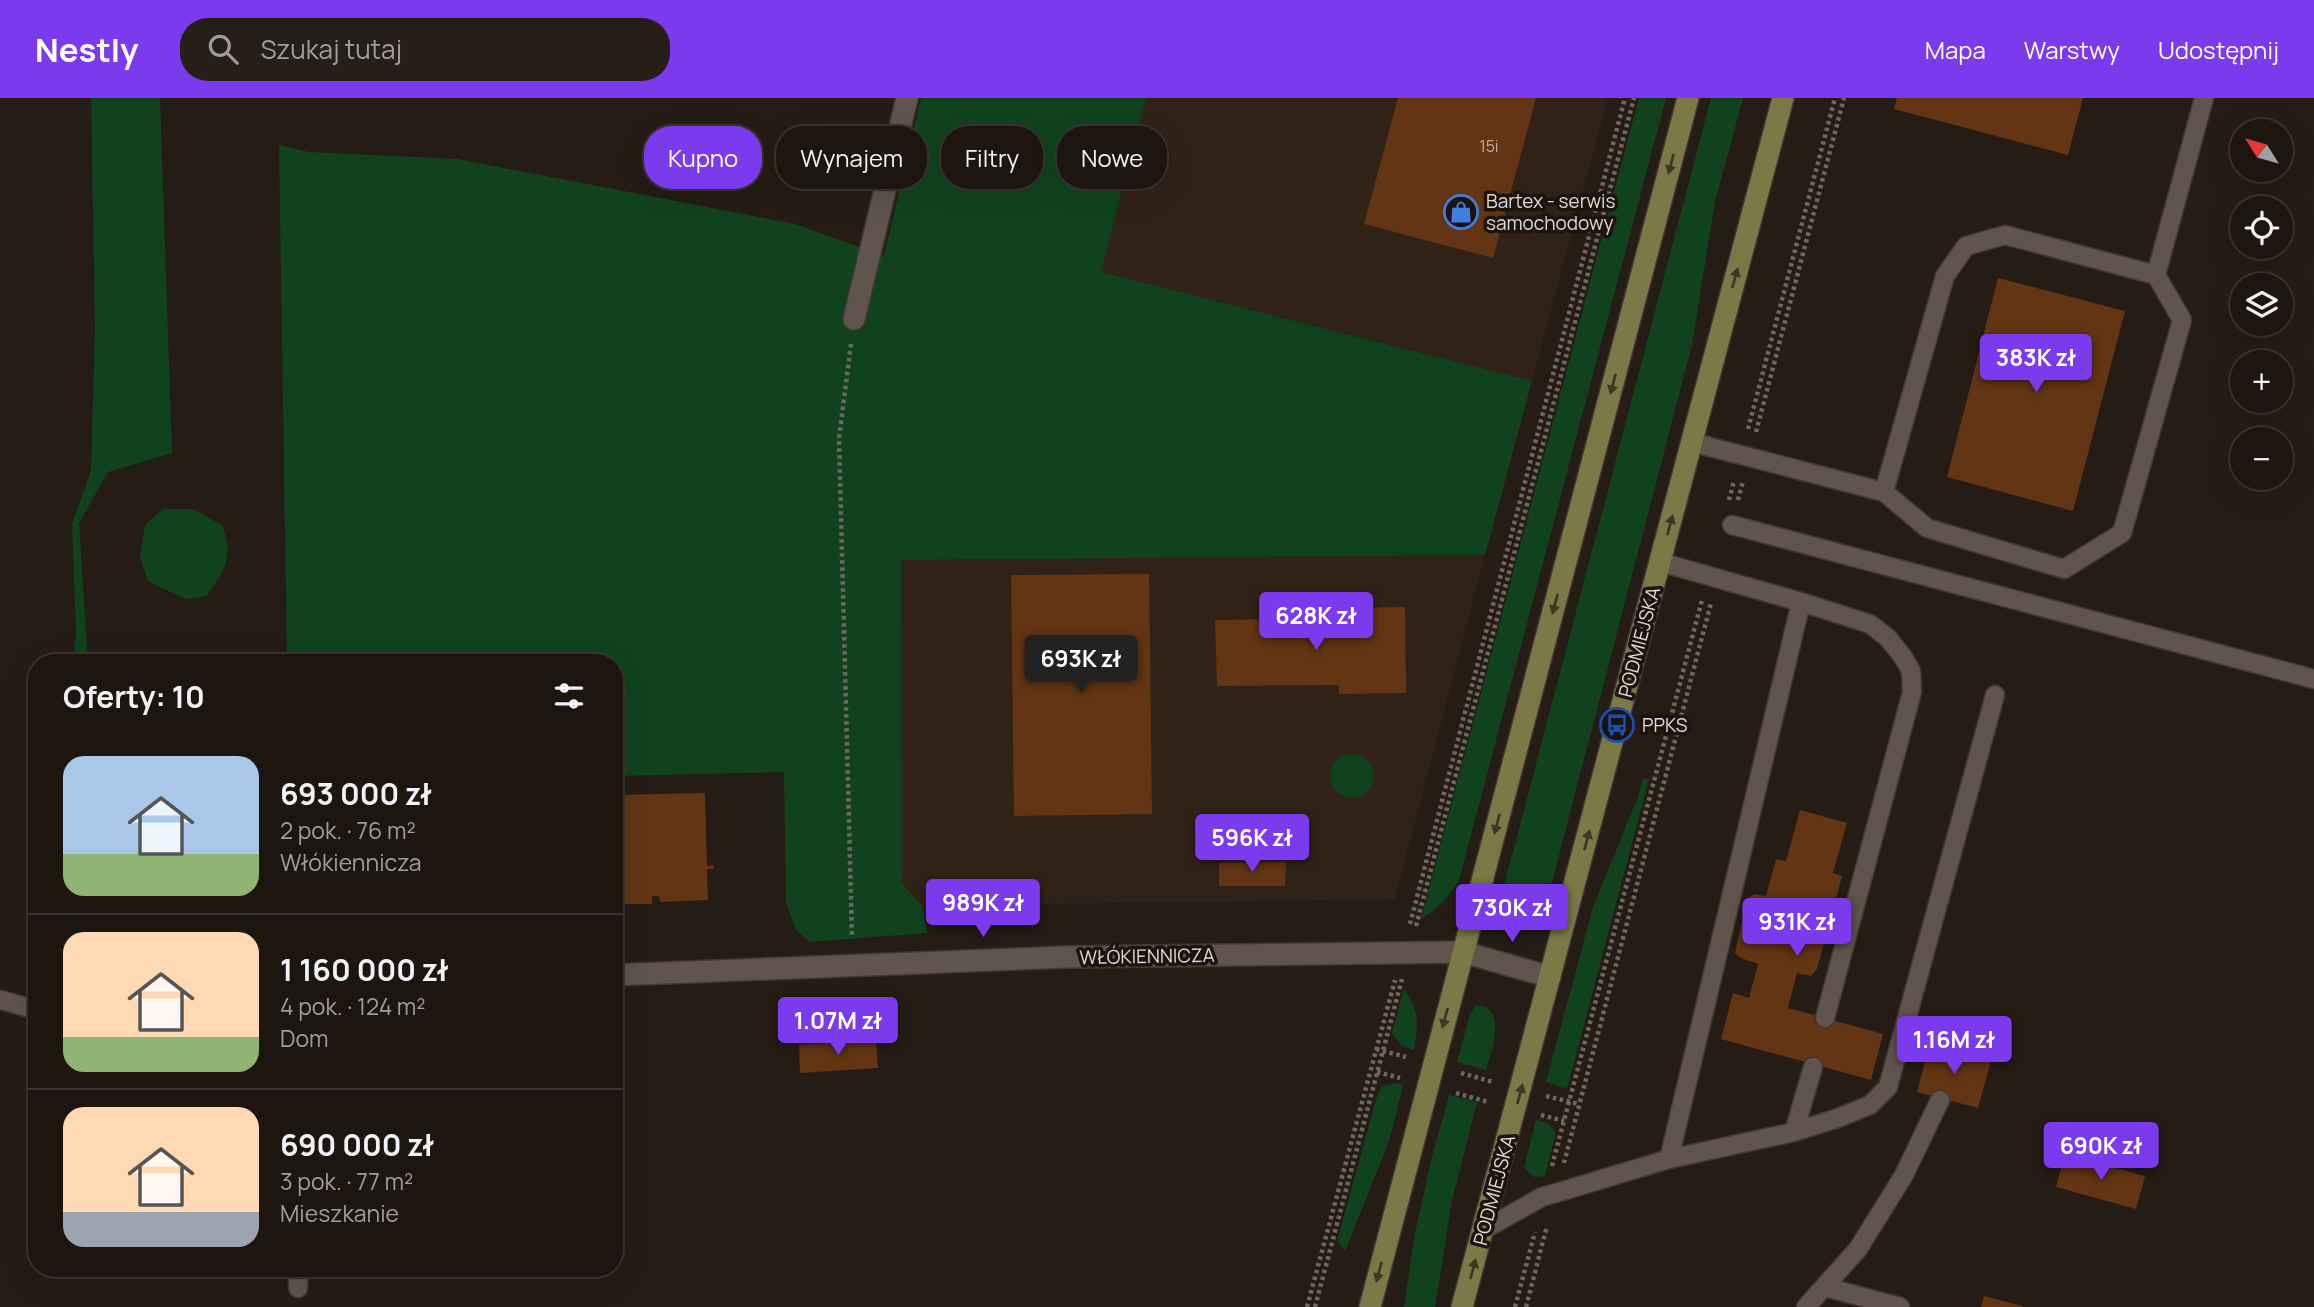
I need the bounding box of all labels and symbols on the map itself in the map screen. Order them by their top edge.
north arrow [2230,119,2292,182]
house number: 15i [1479,135,1499,157]
one-way arrow [1665,153,1676,175]
place label: Bartex - serwis samochodowy [1486,188,1616,236]
shop icon: Bartex - serwis samochodowy [1442,193,1480,231]
one-way arrow [1730,267,1741,289]
pin: 383K zł [1971,334,2101,394]
one-way arrow [1607,373,1618,395]
one-way arrow [1665,514,1676,536]
street label: PODMIEJSKA [1612,584,1666,700]
pin: 628K zł [1251,592,1381,652]
one-way arrow [1549,593,1560,615]
pin: 693K zł [1016,636,1146,695]
bus stop icon: PPKS [1598,706,1636,744]
place label: PPKS [1642,712,1688,738]
pin: 596K zł [1187,814,1317,874]
one-way arrow [1491,814,1501,835]
one-way arrow [1582,828,1593,850]
pin: 989K zł [918,880,1048,939]
pin: 730K zł [1447,884,1577,944]
pin: 931K zł [1732,898,1862,958]
street label: WŁÓKIENNICZA [1079,942,1215,970]
pin: 1.07M zł [766,998,910,1057]
one-way arrow [1439,1007,1450,1029]
pin: 1.16M zł [1882,1016,2026,1076]
one-way arrow [1515,1082,1526,1104]
pin: 690K zł [2036,1122,2166,1182]
street label: PODMIEJSKA [1467,1132,1521,1248]
one-way arrow [1468,1258,1478,1279]
one-way arrow [1374,1262,1384,1283]

